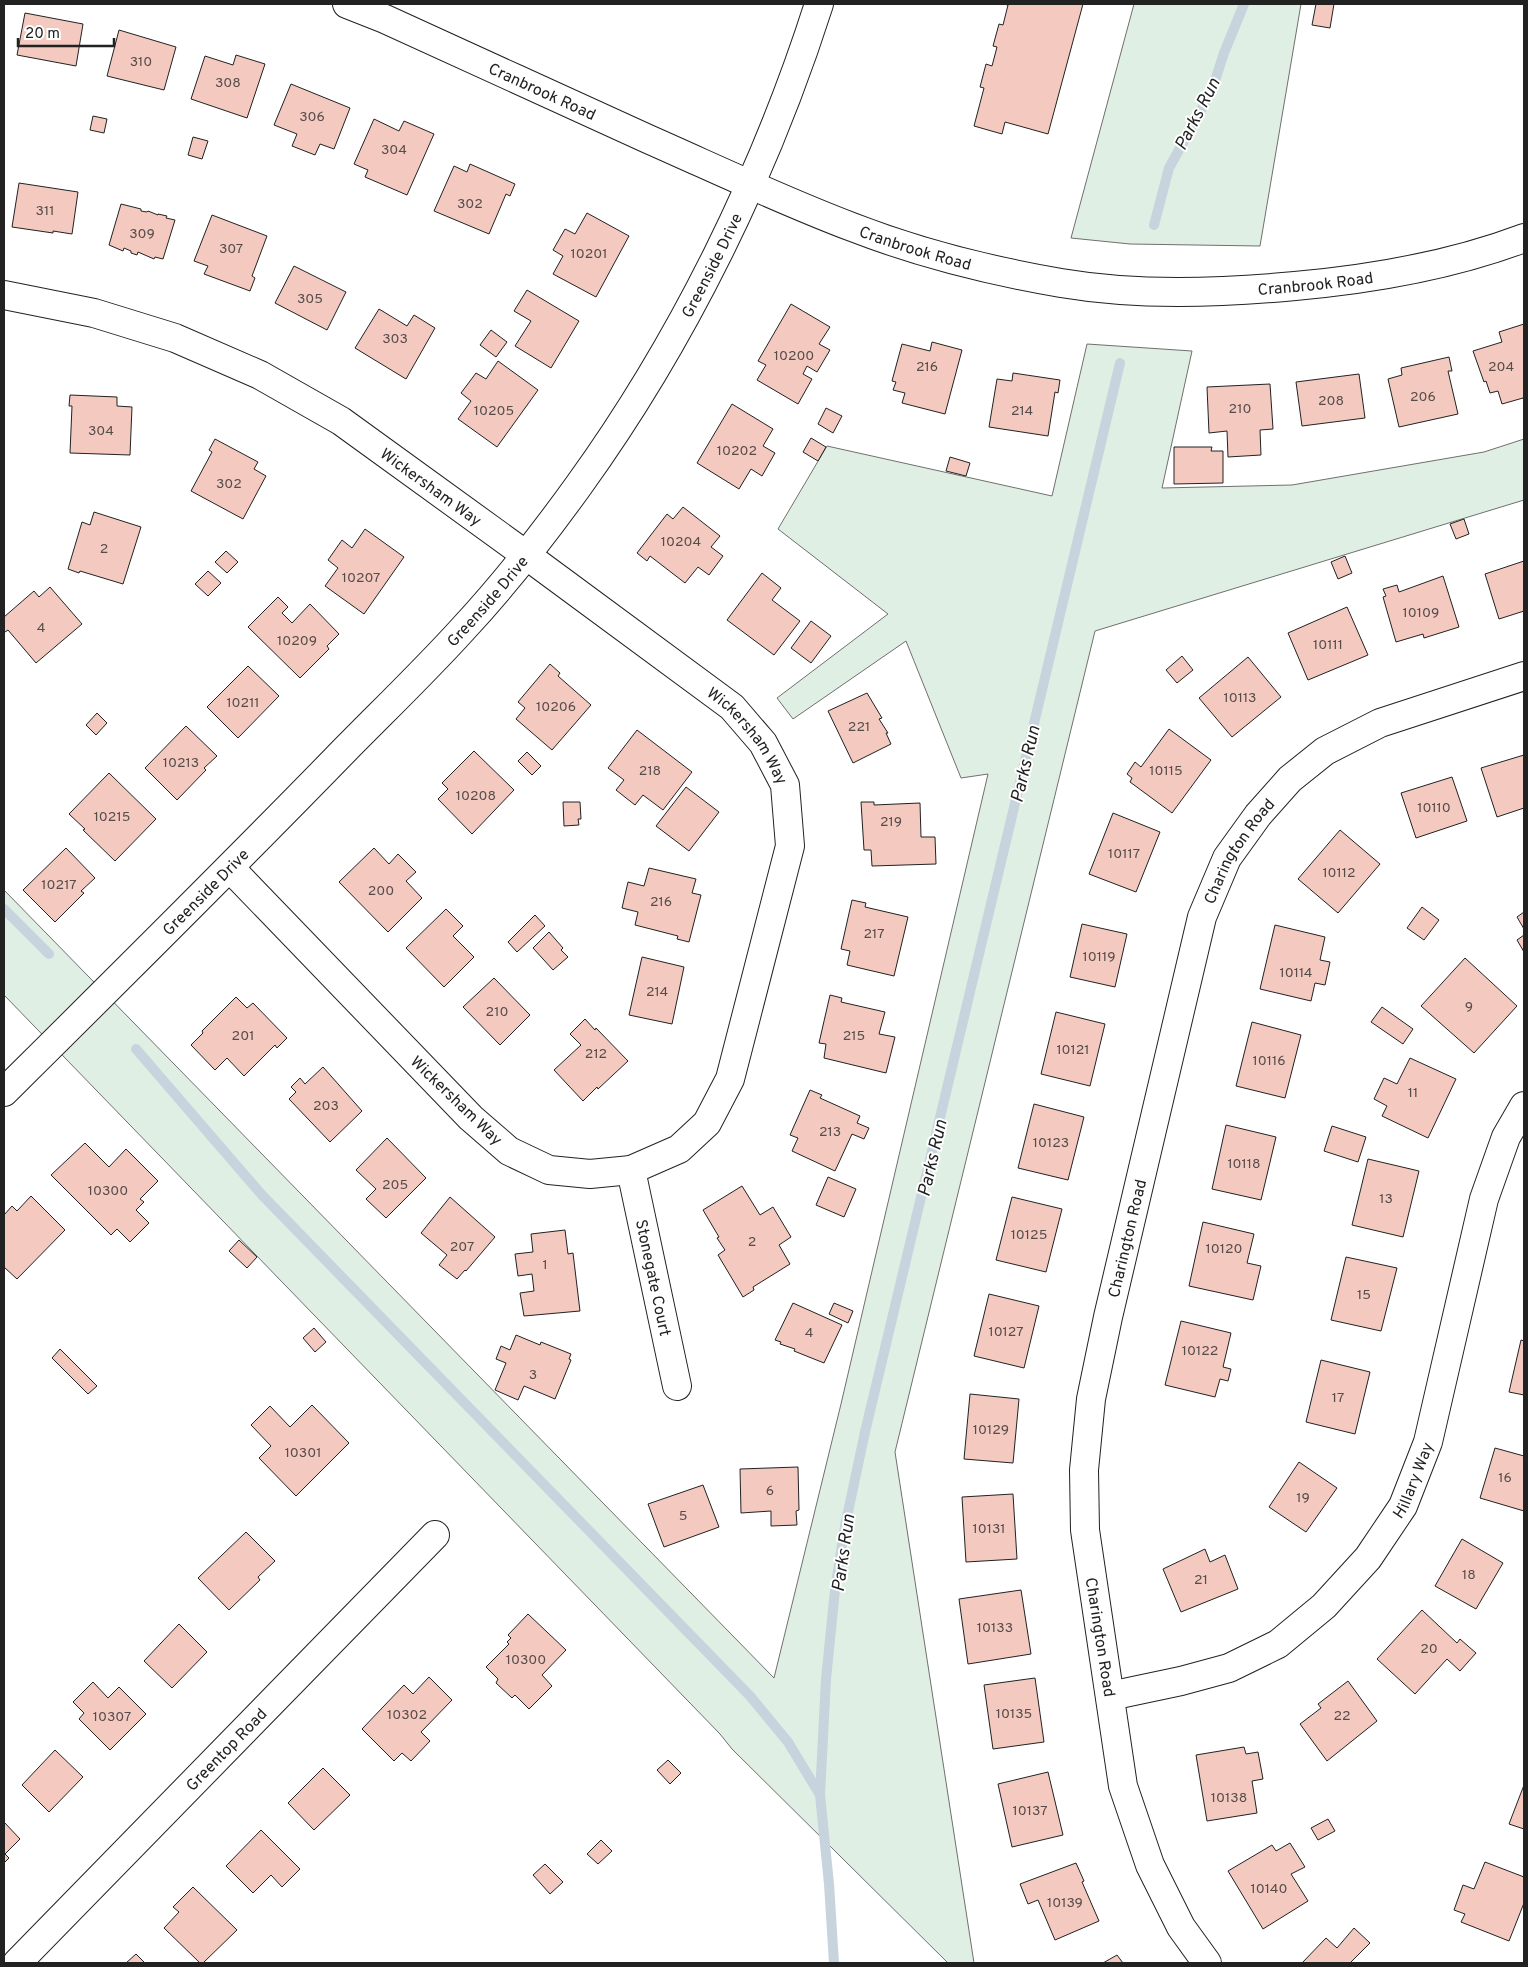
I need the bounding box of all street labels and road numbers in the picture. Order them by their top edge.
street label: Cranbrook Road [485,59,599,126]
street label: Greenside Drive [678,210,748,322]
street label: Cranbrook Road [856,223,973,276]
street label: Cranbrook Road [1257,269,1375,301]
street label: Wickersham Way [376,445,485,532]
street label: Greenside Drive [443,552,534,652]
street label: Wickersham Way [702,684,791,788]
street label: Charington Road [1201,795,1280,907]
street label: Greenside Drive [159,845,254,941]
street label: Wickersham Way [405,1052,506,1150]
street label: Charington Road [1105,1177,1152,1300]
street label: Stonegate Court [630,1218,674,1338]
street label: Hillary Way [1389,1440,1439,1523]
street label: Charington Road [1080,1576,1118,1699]
street label: Greentop Road [182,1705,272,1796]

